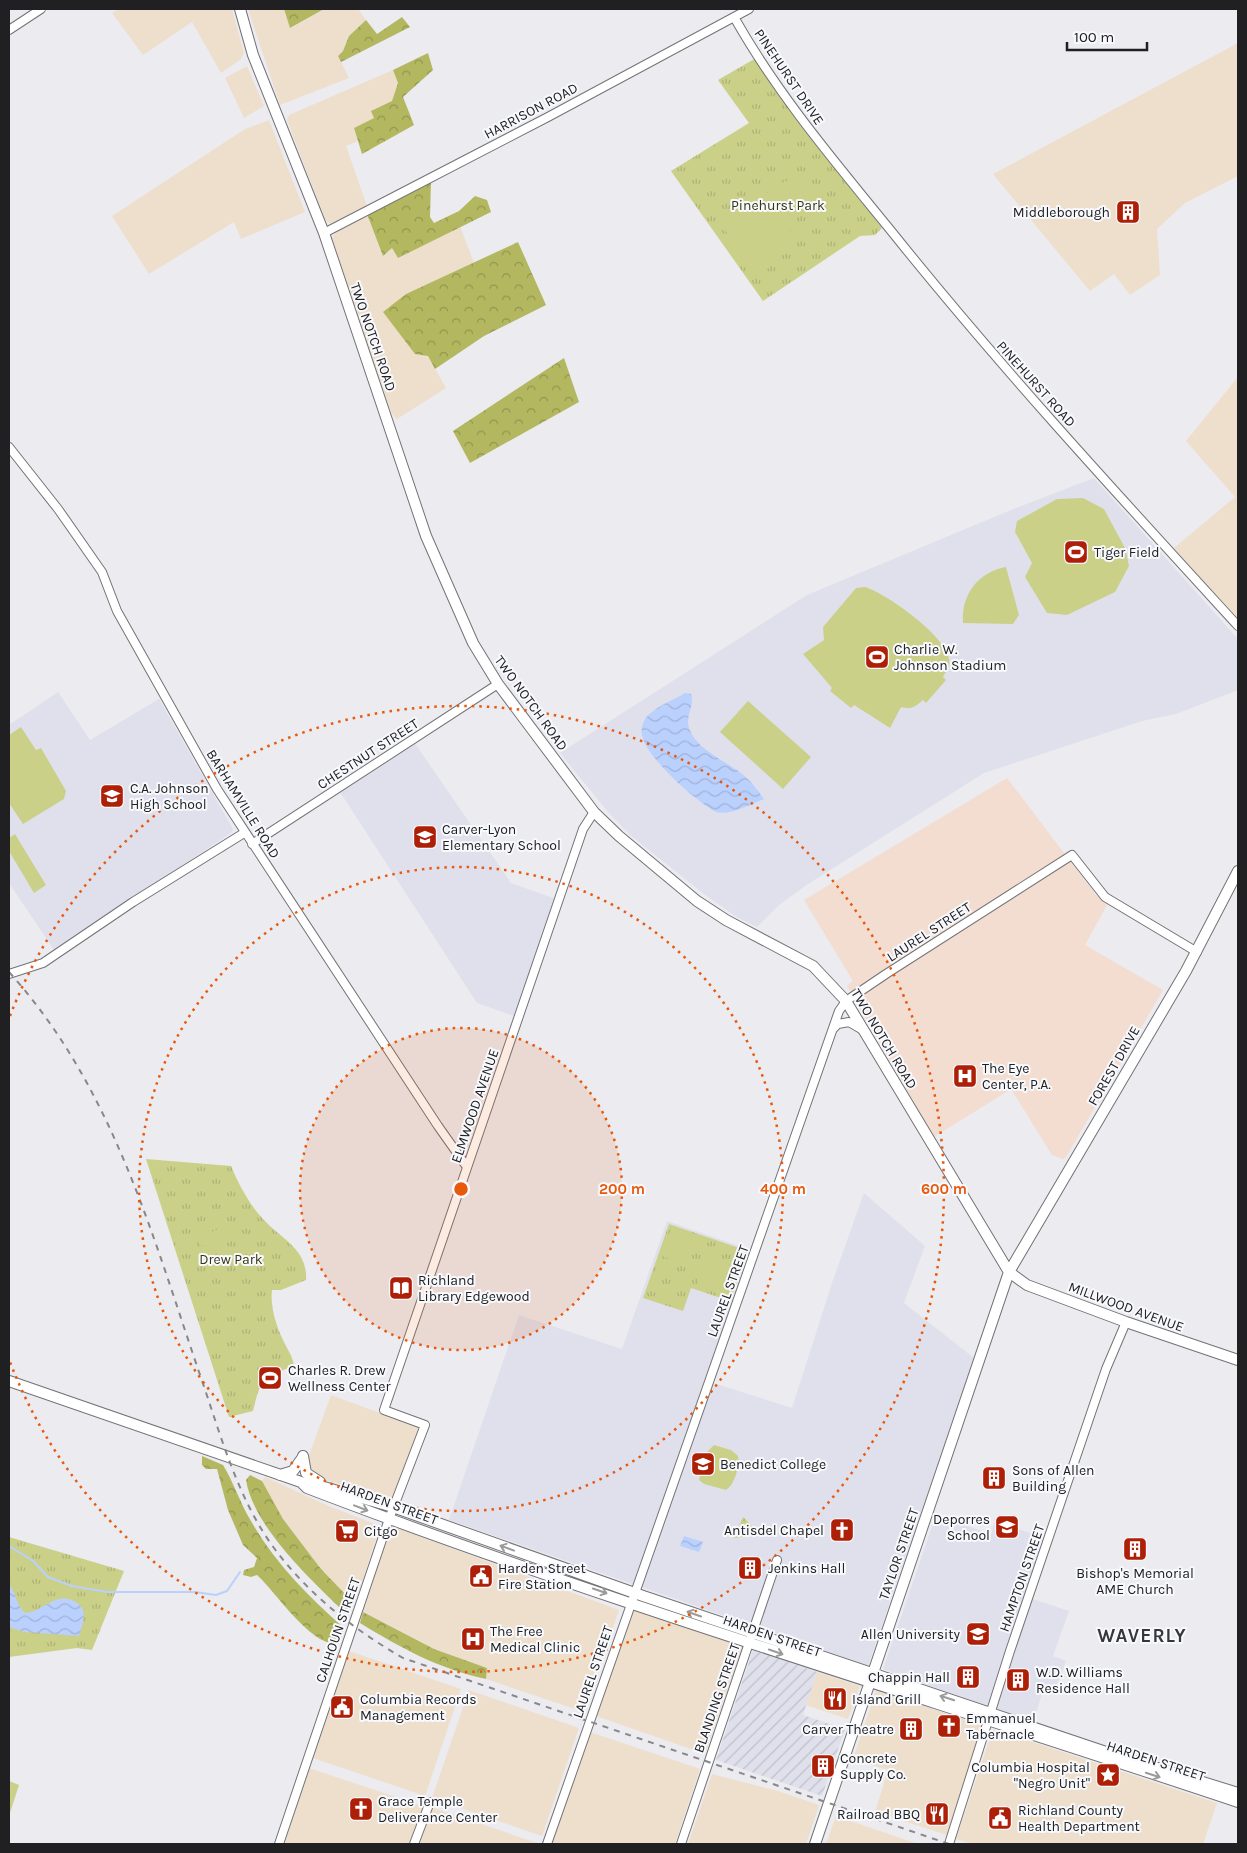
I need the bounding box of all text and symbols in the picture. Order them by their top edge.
scale bar [1067,20,1147,52]
street label: PINEHURST DRIVE [751,26,827,128]
text: 100 m [1074,28,1114,46]
street label: HARRISON ROAD [481,79,581,143]
park label: Pinehurst Park [731,197,825,214]
building icon: Middleborough [1115,199,1141,225]
place label: Middleborough [1013,204,1110,221]
street label: TWO NOTCH ROAD [346,280,400,394]
street label: PINEHURST ROAD [993,337,1079,431]
sports icon: Tiger Field [1063,539,1089,565]
place label: Tiger Field [1094,544,1160,561]
place label: Charlie W. Johnson Stadium [894,641,1006,674]
sports icon: Charlie W. Johnson Stadium [864,644,890,670]
street label: TWO NOTCH ROAD [491,652,571,754]
street label: CHESTNUT STREET [314,715,422,793]
street label: BARHAMVILLE ROAD [203,746,283,862]
place label: C.A. Johnson High School [130,780,209,813]
school or university icon: C.A. Johnson High School [99,783,125,809]
place label: Carver-Lyon Elementary School [442,821,561,854]
school or university icon: Carver-Lyon Elementary School [412,824,438,850]
street label: LAUREL STREET [884,898,974,966]
street label: TWO NOTCH ROAD [847,986,921,1092]
street label: FOREST DRIVE [1084,1023,1144,1109]
street label: ELMWOOD AVENUE [448,1047,502,1165]
place label: The Eye Center, P.A. [982,1060,1051,1093]
hospital icon: The Eye Center, P.A. [952,1063,978,1089]
centre of rings [452,1180,470,1198]
text: 200 m [599,1180,645,1198]
text: 400 m [760,1180,806,1198]
text: 600 m [921,1180,967,1198]
street label: LAUREL STREET [703,1243,753,1339]
park label: Drew Park [199,1251,263,1268]
place label: Richland Library Edgewood [418,1272,530,1305]
library icon: Richland Library Edgewood [388,1275,414,1301]
street label: MILLWOOD AVENUE [1066,1278,1186,1336]
place label: Charles R. Drew Wellness Center [288,1362,391,1395]
sports icon: Charles R. Drew Wellness Center [257,1365,283,1391]
school or university icon: Benedict College [690,1451,716,1477]
place label: Benedict College [720,1456,826,1473]
place label: Sons of Allen Building [1012,1462,1095,1495]
building icon: Sons of Allen Building [981,1465,1007,1491]
street label: HARDEN STREET [338,1477,440,1529]
one-way arrow [352,1504,368,1513]
street label: TAYLOR STREET [875,1506,923,1602]
place label: Deporres School [933,1511,990,1544]
school or university icon: Deporres School [994,1514,1020,1540]
church icon: Antisdel Chapel [829,1517,855,1543]
supermarket icon: Citgo [334,1518,360,1544]
place label: Antisdel Chapel [724,1522,824,1539]
street label: HAMPTON STREET [996,1522,1048,1634]
place label: Citgo [364,1523,398,1540]
building icon: Bishop's Memorial AME Church [1122,1536,1148,1562]
one-way arrow [500,1543,515,1552]
building icon: Jenkins Hall [737,1555,763,1581]
place label: Harden Street Fire Station [498,1560,586,1593]
place label: Jenkins Hall [768,1560,845,1577]
public building icon: Harden Street Fire Station [468,1563,494,1589]
place label: Bishop's Memorial AME Church [1076,1565,1194,1598]
street label: CALHOUN STREET [312,1575,364,1685]
one-way arrow [592,1587,608,1597]
one-way arrow [686,1608,702,1618]
street label: HARDEN STREET [721,1611,823,1661]
school or university icon: Allen University [965,1621,991,1647]
place label: The Free Medical Clinic [490,1623,580,1656]
street label: LAUREL STREET [569,1623,617,1721]
district label: WAVERLY [1097,1625,1187,1647]
hospital icon: The Free Medical Clinic [460,1626,486,1652]
place label: Allen University [861,1626,960,1643]
street label: BLANDING STREET [690,1641,744,1755]
one-way arrow [768,1648,783,1657]
building icon: Chappin Hall [955,1664,981,1690]
place label: W.D. Williams Residence Hall [1036,1664,1130,1697]
building icon: W.D. Williams Residence Hall [1005,1667,1031,1693]
place label: Chappin Hall [868,1669,950,1686]
restaurant icon: Island Grill [822,1686,848,1712]
place label: Columbia Records Management [360,1691,477,1724]
place label: Island Grill [852,1691,921,1708]
one-way arrow [939,1693,955,1702]
public building icon: Columbia Records Management [329,1694,355,1720]
place label: Emmanuel Tabernacle [966,1710,1036,1743]
church icon: Emmanuel Tabernacle [936,1713,962,1739]
building icon: Carver Theatre [898,1716,924,1742]
place label: Carver Theatre [802,1721,894,1738]
street label: HARDEN STREET [1104,1737,1208,1785]
place label: Concrete Supply Co. [840,1750,906,1783]
building icon: Concrete Supply Co. [810,1753,836,1779]
place label: Columbia Hospital "Negro Unit" [971,1759,1090,1792]
place icon: Columbia Hospital "Negro Unit" [1095,1762,1121,1788]
one-way arrow [1145,1771,1160,1780]
place label: Grace Temple Deliverance Center [378,1793,498,1826]
church icon: Grace Temple Deliverance Center [348,1796,374,1822]
restaurant icon: Railroad BBQ [924,1801,950,1827]
place label: Richland County Health Department [1018,1802,1140,1835]
public building icon: Richland County Health Department [987,1805,1013,1831]
place label: Railroad BBQ [837,1806,920,1823]

